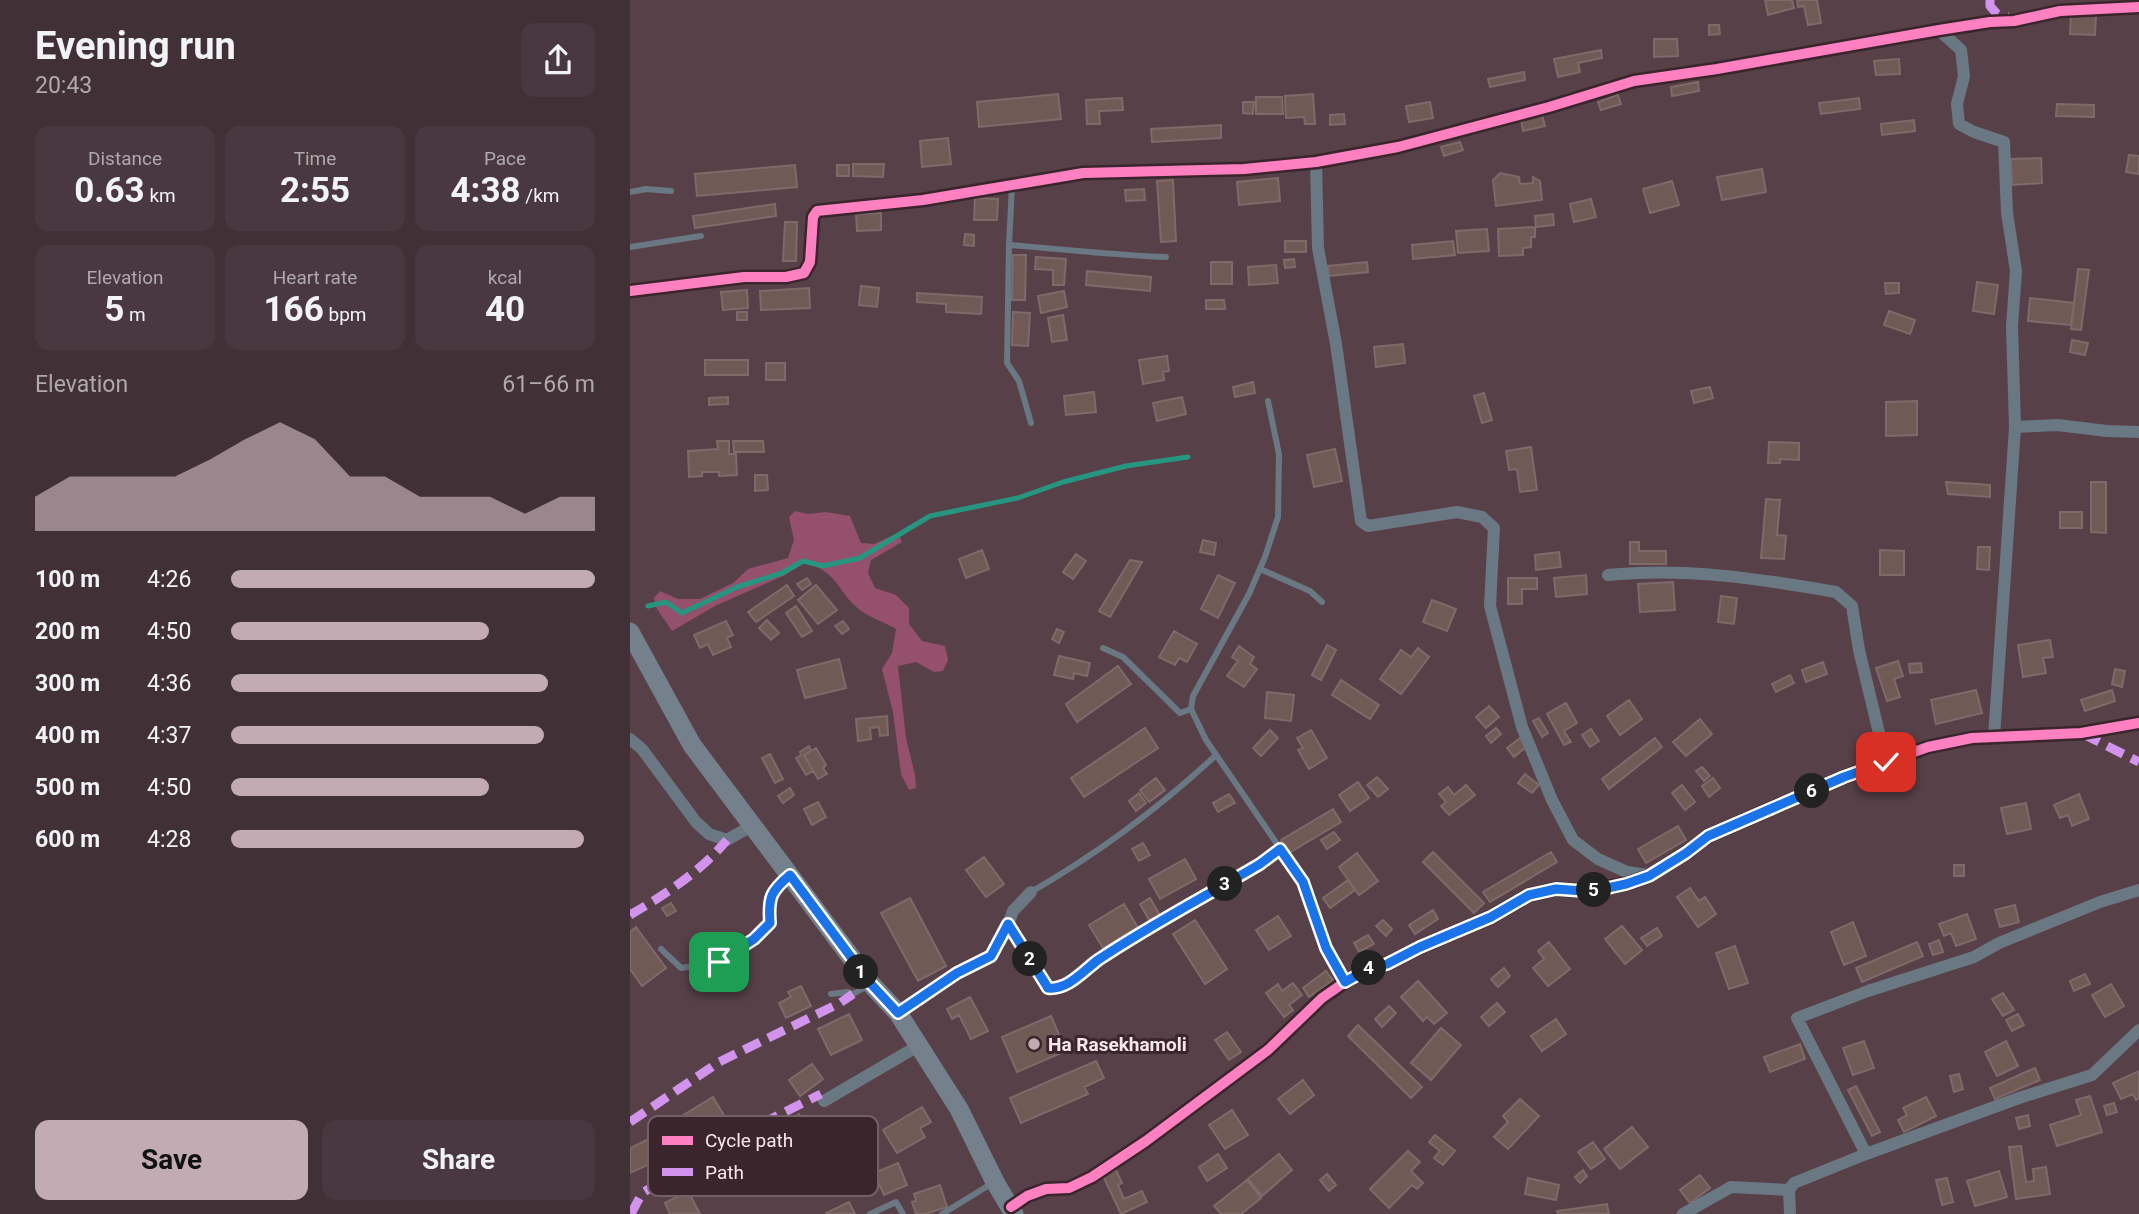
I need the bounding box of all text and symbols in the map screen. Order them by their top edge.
button: share [521,23,595,97]
text: Evening run [35,24,236,68]
text: 20:43 [35,72,92,99]
text: Distance [88,147,162,170]
text: Time [294,147,336,170]
text: Pace [484,147,526,170]
text: 0.63 [74,170,145,211]
text: 2:55 [280,170,350,211]
text: 4:38 [451,170,521,211]
text: km [145,184,176,207]
text: /km [521,184,559,207]
text: Elevation [87,266,163,289]
text: Heart rate [273,266,357,289]
text: kcal [488,266,522,289]
text: 5 [104,289,124,330]
text: 166 [264,289,324,330]
text: 40 [485,289,525,330]
text: m [124,303,146,326]
text: bpm [324,303,366,326]
text: Elevation [35,371,128,398]
text: 61–66 m [502,371,595,398]
text: 100 m [35,566,100,593]
text: 4:26 [147,566,191,593]
text: 200 m [35,618,100,645]
text: 4:50 [147,618,191,645]
text: 300 m [35,670,100,697]
text: 4:36 [147,670,191,697]
text: 400 m [35,722,100,749]
text: 4:37 [147,722,191,749]
pin [1856,732,1916,792]
icon: check [1867,743,1905,781]
text: 500 m [35,774,100,801]
text: 4:50 [147,774,191,801]
pin: 6 [1794,774,1830,808]
text: 6 [1806,779,1817,802]
text: 600 m [35,826,100,853]
text: 4:28 [147,826,191,853]
pin: 3 [1208,866,1242,902]
text: 3 [1219,872,1230,895]
pin: 5 [1576,872,1612,908]
text: 5 [1588,878,1599,901]
pin [689,932,749,992]
pin: 2 [1012,942,1048,976]
icon: arrive [700,943,738,981]
text: 2 [1024,947,1035,970]
pin: 4 [1352,950,1386,986]
pin: 1 [844,954,878,990]
text: 4 [1363,956,1374,979]
text: 1 [855,960,866,983]
place label: Ha Rasekhamoli [1048,1033,1187,1056]
marker: Ha Rasekhamoli [1026,1036,1042,1052]
legend [648,1116,878,1196]
button: Save [35,1120,308,1200]
button: Share [322,1120,595,1200]
text: Cycle path [705,1129,793,1152]
text: Path [705,1161,744,1184]

